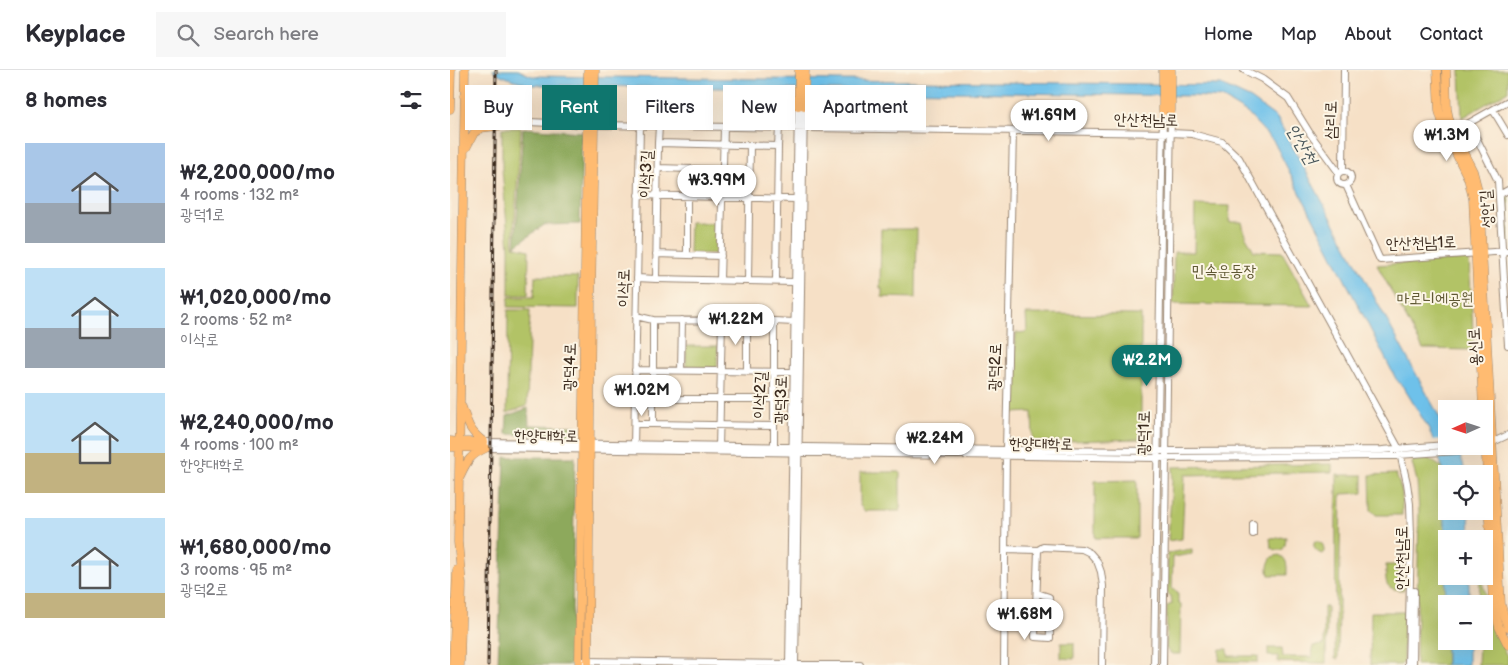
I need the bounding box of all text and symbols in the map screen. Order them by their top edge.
search box [156,12,506,57]
text: Keyplace [25,20,126,49]
icon: search [174,21,202,49]
text: Search here [214,23,319,46]
text: Home [1204,24,1253,45]
text: Map [1281,24,1317,45]
text: About [1345,24,1392,45]
text: Contact [1420,24,1483,45]
chip: Buy [465,85,532,130]
chip: Rent [542,85,617,130]
chip: Filters [627,85,713,130]
chip: New [723,85,795,130]
chip: Apartment [805,85,926,130]
icon: filters [397,86,425,114]
text: 8 homes [25,88,107,113]
pin: ₩1.69M [1008,100,1090,142]
street label: 삼리로 [1322,101,1341,140]
text: ₩1.69M [1021,106,1077,125]
street label: 안산천남로 [1114,110,1178,131]
pin: ₩1.3M [1412,119,1482,162]
water label: 안산천 [1282,120,1322,170]
text: ₩1.3M [1424,126,1470,145]
street label: 이삭3길 [636,149,657,199]
text: ₩2,200,000/mo [180,160,335,185]
icon: home [65,163,125,223]
pin: ₩3.99M [676,164,758,207]
text: ₩3.99M [688,171,746,190]
text: 4 rooms · 132 m² [180,186,299,205]
street label: 성안길 [1477,189,1498,229]
text: 광덕1로 [180,206,225,225]
street label: 안산천남1로 [1385,233,1457,254]
park label: 민속운동장 [1192,262,1256,281]
street label: 이삭로 [615,269,634,308]
text: ₩1,020,000/mo [180,285,331,310]
icon: home [65,288,125,348]
park label: 마로니에공원 [1396,290,1474,309]
pin: ₩1.22M [695,304,777,346]
text: ₩1.22M [708,310,764,329]
text: 2 rooms · 52 m² [180,311,292,330]
street label: 용신로 [1465,327,1486,367]
text: 이삭로 [180,331,219,350]
street label: 광덕4로 [561,343,580,391]
street label: 광덕2로 [985,343,1006,391]
pin: ₩2.2M [1112,344,1182,387]
text: ₩2.2M [1123,351,1171,370]
street label: 이삭2길 [750,370,771,420]
pin: ₩1.02M [601,374,683,417]
street label: 광덕3로 [772,376,791,424]
text: ₩1.02M [614,381,670,400]
north arrow [1438,400,1492,455]
map controls [1438,400,1493,650]
text: ₩2,240,000/mo [180,410,334,435]
street label: 광덕1로 [1135,410,1154,456]
icon: home [65,413,125,473]
pin: ₩2.24M [894,422,976,465]
street label: 한양대학로 [514,426,578,447]
text: ₩2.24M [906,429,964,448]
street label: 한양대학로 [1009,434,1073,455]
text: 4 rooms · 100 m² [180,436,299,455]
text: 한양대학로 [180,456,244,475]
button: locate [1438,465,1493,520]
street label: 안산천남로 [1393,526,1412,590]
button: + [1438,530,1493,585]
text: ₩1,680,000/mo [180,535,331,560]
icon: home [65,538,125,598]
text: 3 rooms · 95 m² [180,561,292,580]
text: 광덕2로 [180,581,228,600]
button: − [1438,595,1493,650]
pin: ₩1.68M [984,598,1066,641]
text: ₩1.68M [997,605,1053,624]

